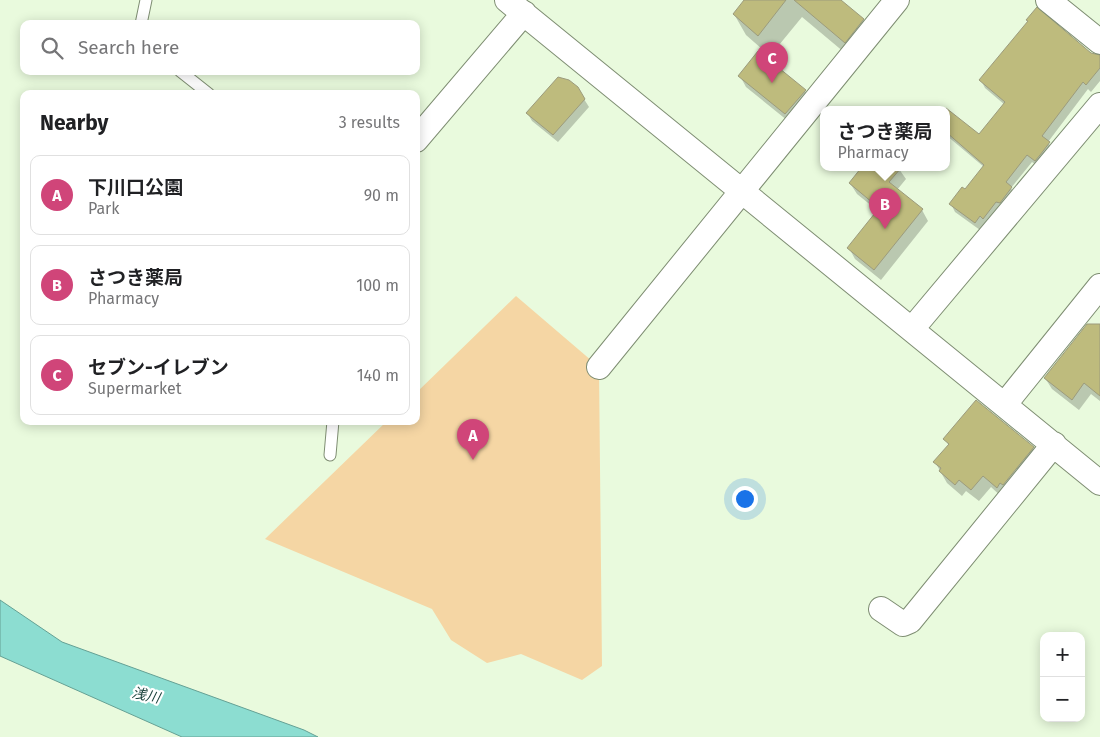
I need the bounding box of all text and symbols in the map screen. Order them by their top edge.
search box [20,20,420,75]
icon: search [38,34,66,62]
text: Search here [78,36,179,59]
pin: C [756,42,788,83]
popup [820,106,950,171]
text: Nearby [40,110,108,136]
text: 3 results [339,113,400,132]
text: さつき薬局 [837,120,933,143]
text: Pharmacy [837,143,909,162]
text: 下川口公園 [88,176,183,199]
text: A [52,186,62,205]
text: 90 m [364,186,399,205]
pin: B [869,188,901,229]
text: Park [88,199,120,218]
text: さつき薬局 [88,266,183,289]
text: B [52,276,62,295]
text: 100 m [356,276,399,295]
text: Pharmacy [88,289,159,308]
text: セブン-イレブン [88,356,229,379]
text: C [52,366,62,385]
text: 140 m [357,366,399,385]
text: Supermarket [88,379,182,398]
pin: A [457,419,489,460]
your location [732,486,758,512]
map controls [1040,632,1085,722]
button: + [1040,632,1085,677]
button: − [1040,677,1085,722]
water label: 浅川 [130,684,163,707]

